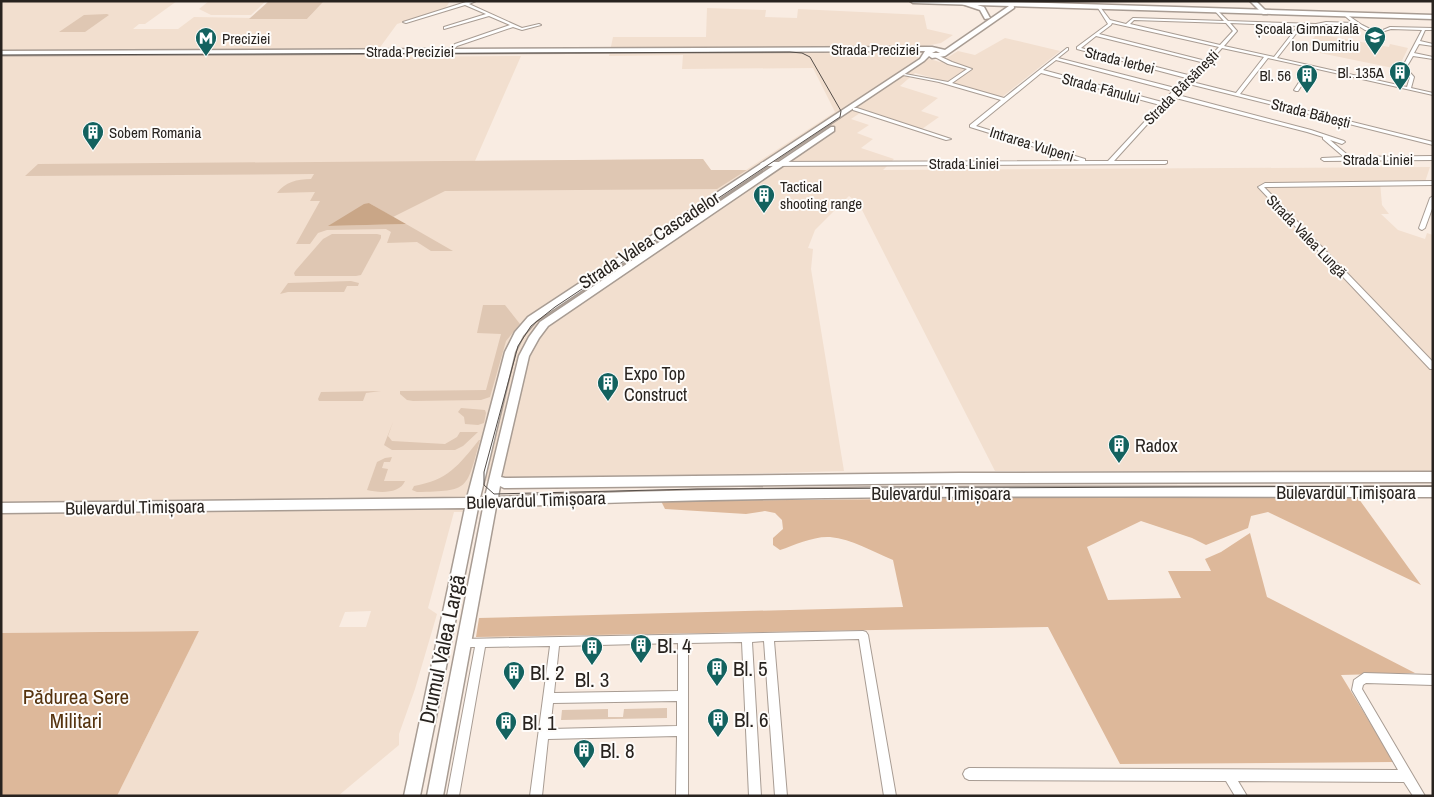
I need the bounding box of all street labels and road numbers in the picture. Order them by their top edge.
street label: Strada Preciziei [831,39,919,60]
street label: Strada Preciziei [366,41,454,62]
street label: Strada Ierbei [1083,41,1157,79]
street label: Strada Bârsănești [1139,45,1223,129]
street label: Strada Fânului [1060,67,1142,109]
street label: Strada Băbești [1269,93,1353,133]
street label: Intrarea Vulpeni [987,121,1077,167]
street label: Strada Liniei [1343,149,1413,170]
street label: Strada Liniei [929,153,999,174]
street label: Strada Valea Cascadelor [574,185,724,295]
street label: Strada Valea Lungă [1262,190,1352,282]
street label: Bulevardul Timișoara [1276,480,1416,505]
street label: Bulevardul Timișoara [871,481,1011,506]
street label: Bulevardul Timișoara [466,485,606,515]
street label: Bulevardul Timișoara [65,493,205,521]
street label: Drumul Valea Largă [412,571,472,726]

